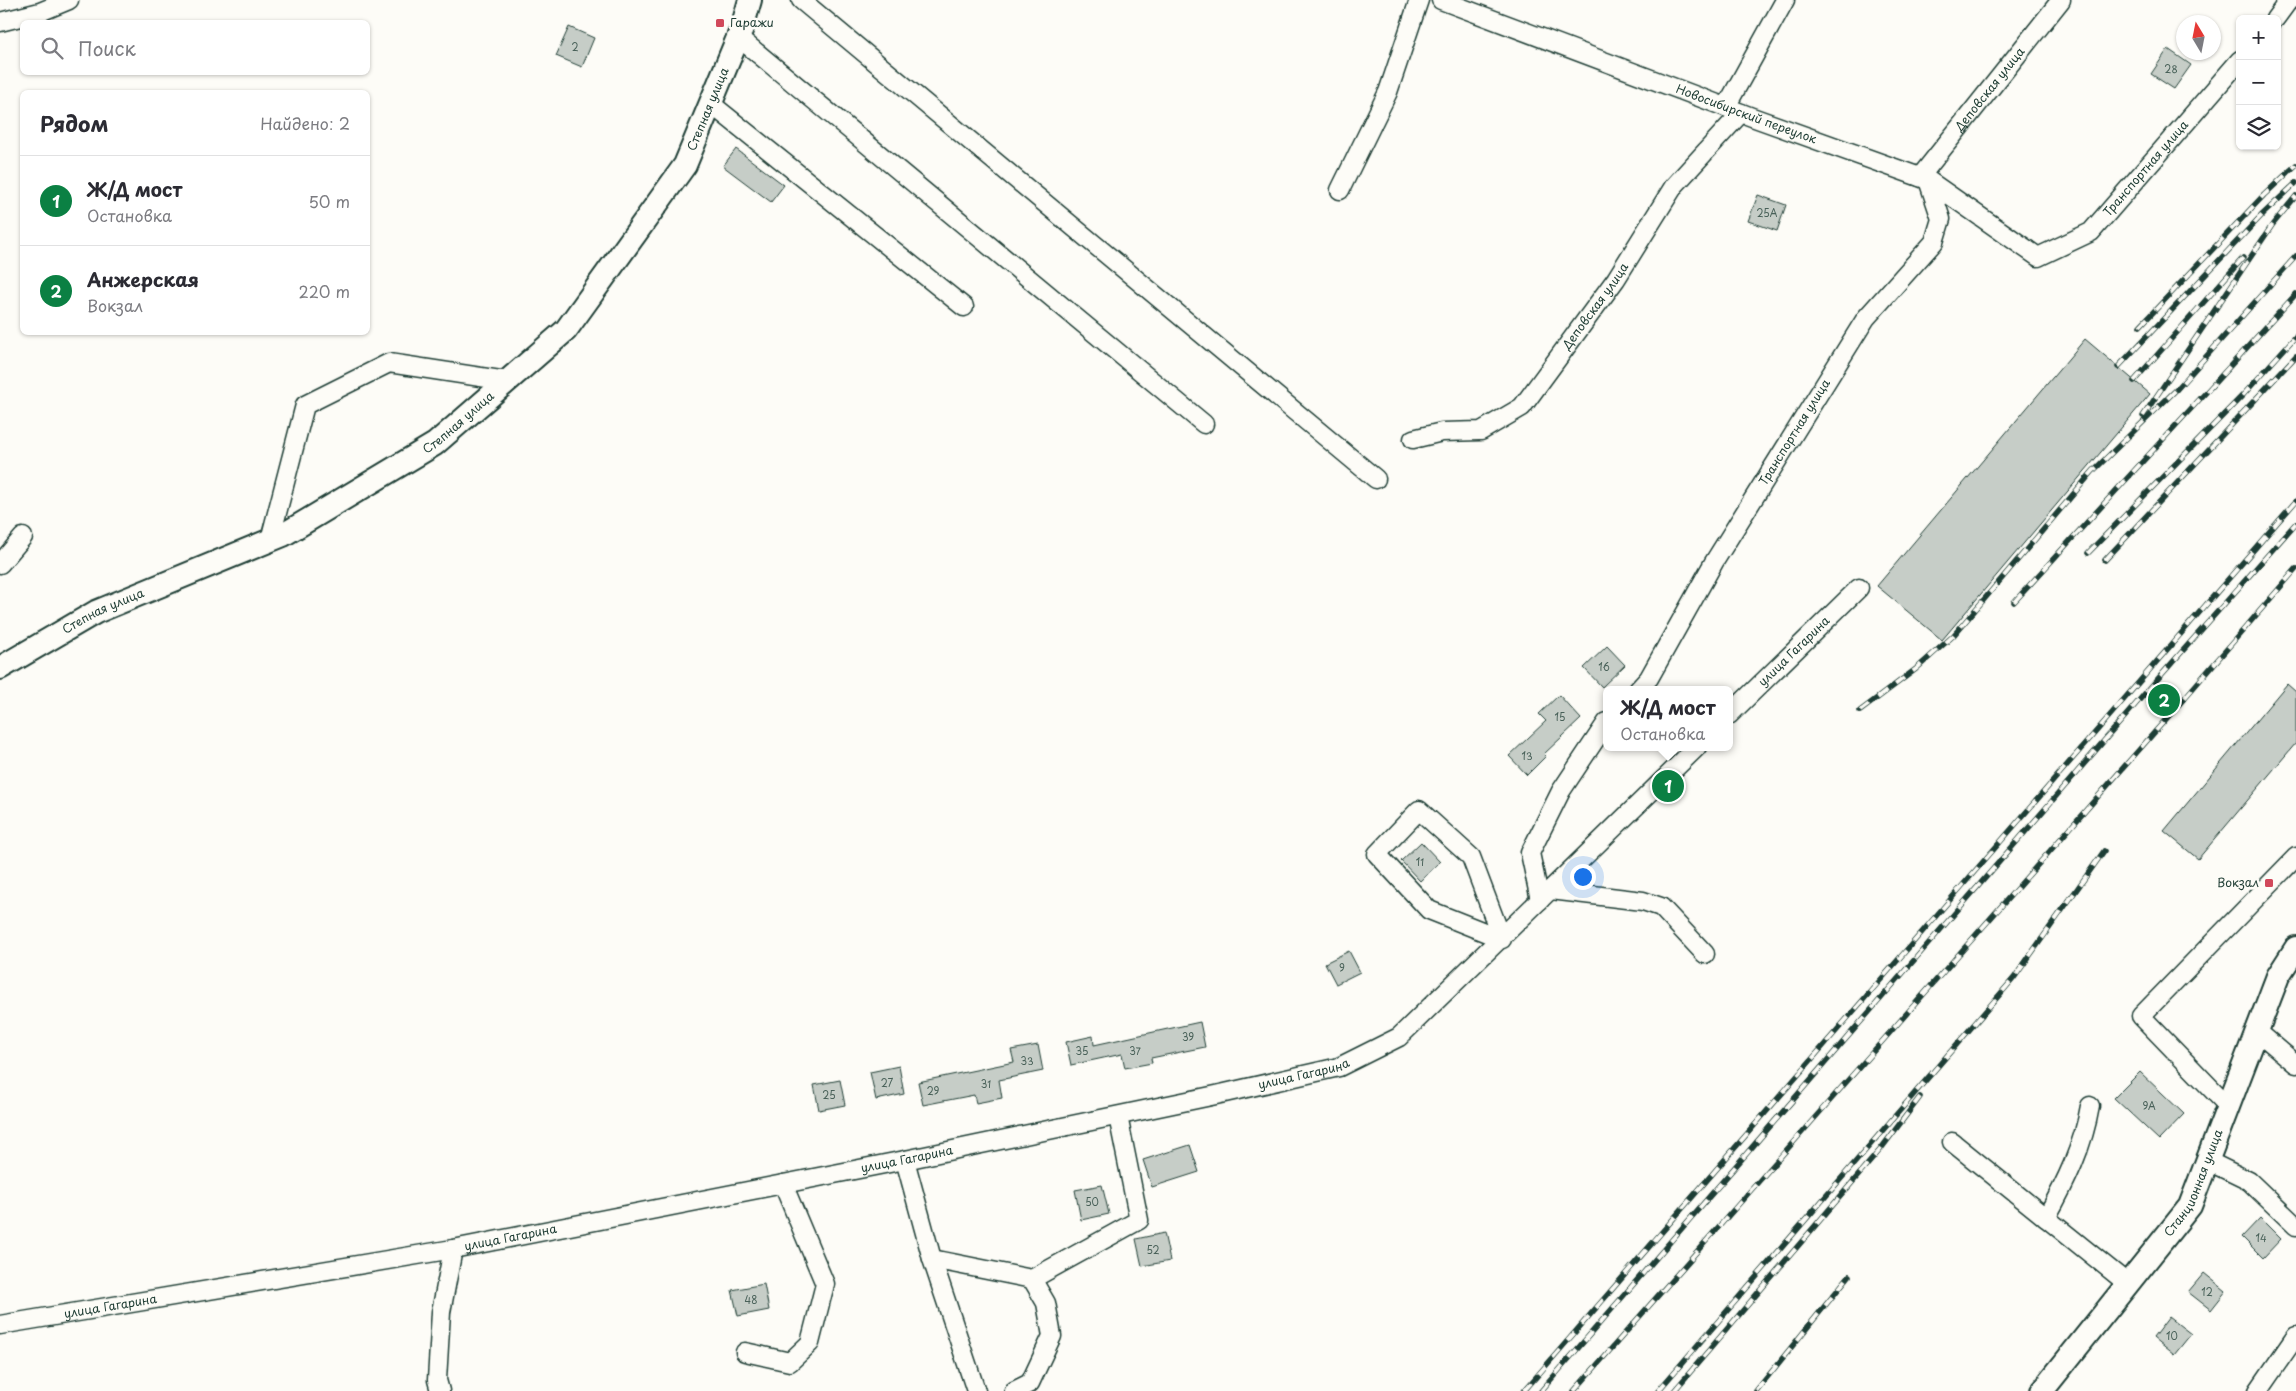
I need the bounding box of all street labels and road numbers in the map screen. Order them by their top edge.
street label: Деповская улица [1949,42,2028,136]
street label: Степная улица [682,64,733,153]
street label: Новосибирский переулок [1674,79,1820,148]
street label: Транспортная улица [2098,116,2192,220]
street label: Деповская улица [1557,258,1632,354]
street label: Транспортная улица [1754,375,1834,488]
street label: Степная улица [419,386,498,458]
street label: Степная улица [59,583,147,638]
street label: улица Гагарина [1754,611,1834,690]
street label: улица Гагарина [1256,1053,1353,1093]
street label: Станционная улица [2159,1126,2227,1240]
street label: улица Гагарина [859,1140,955,1177]
street label: улица Гагарина [463,1219,559,1255]
street label: улица Гагарина [63,1289,158,1322]

